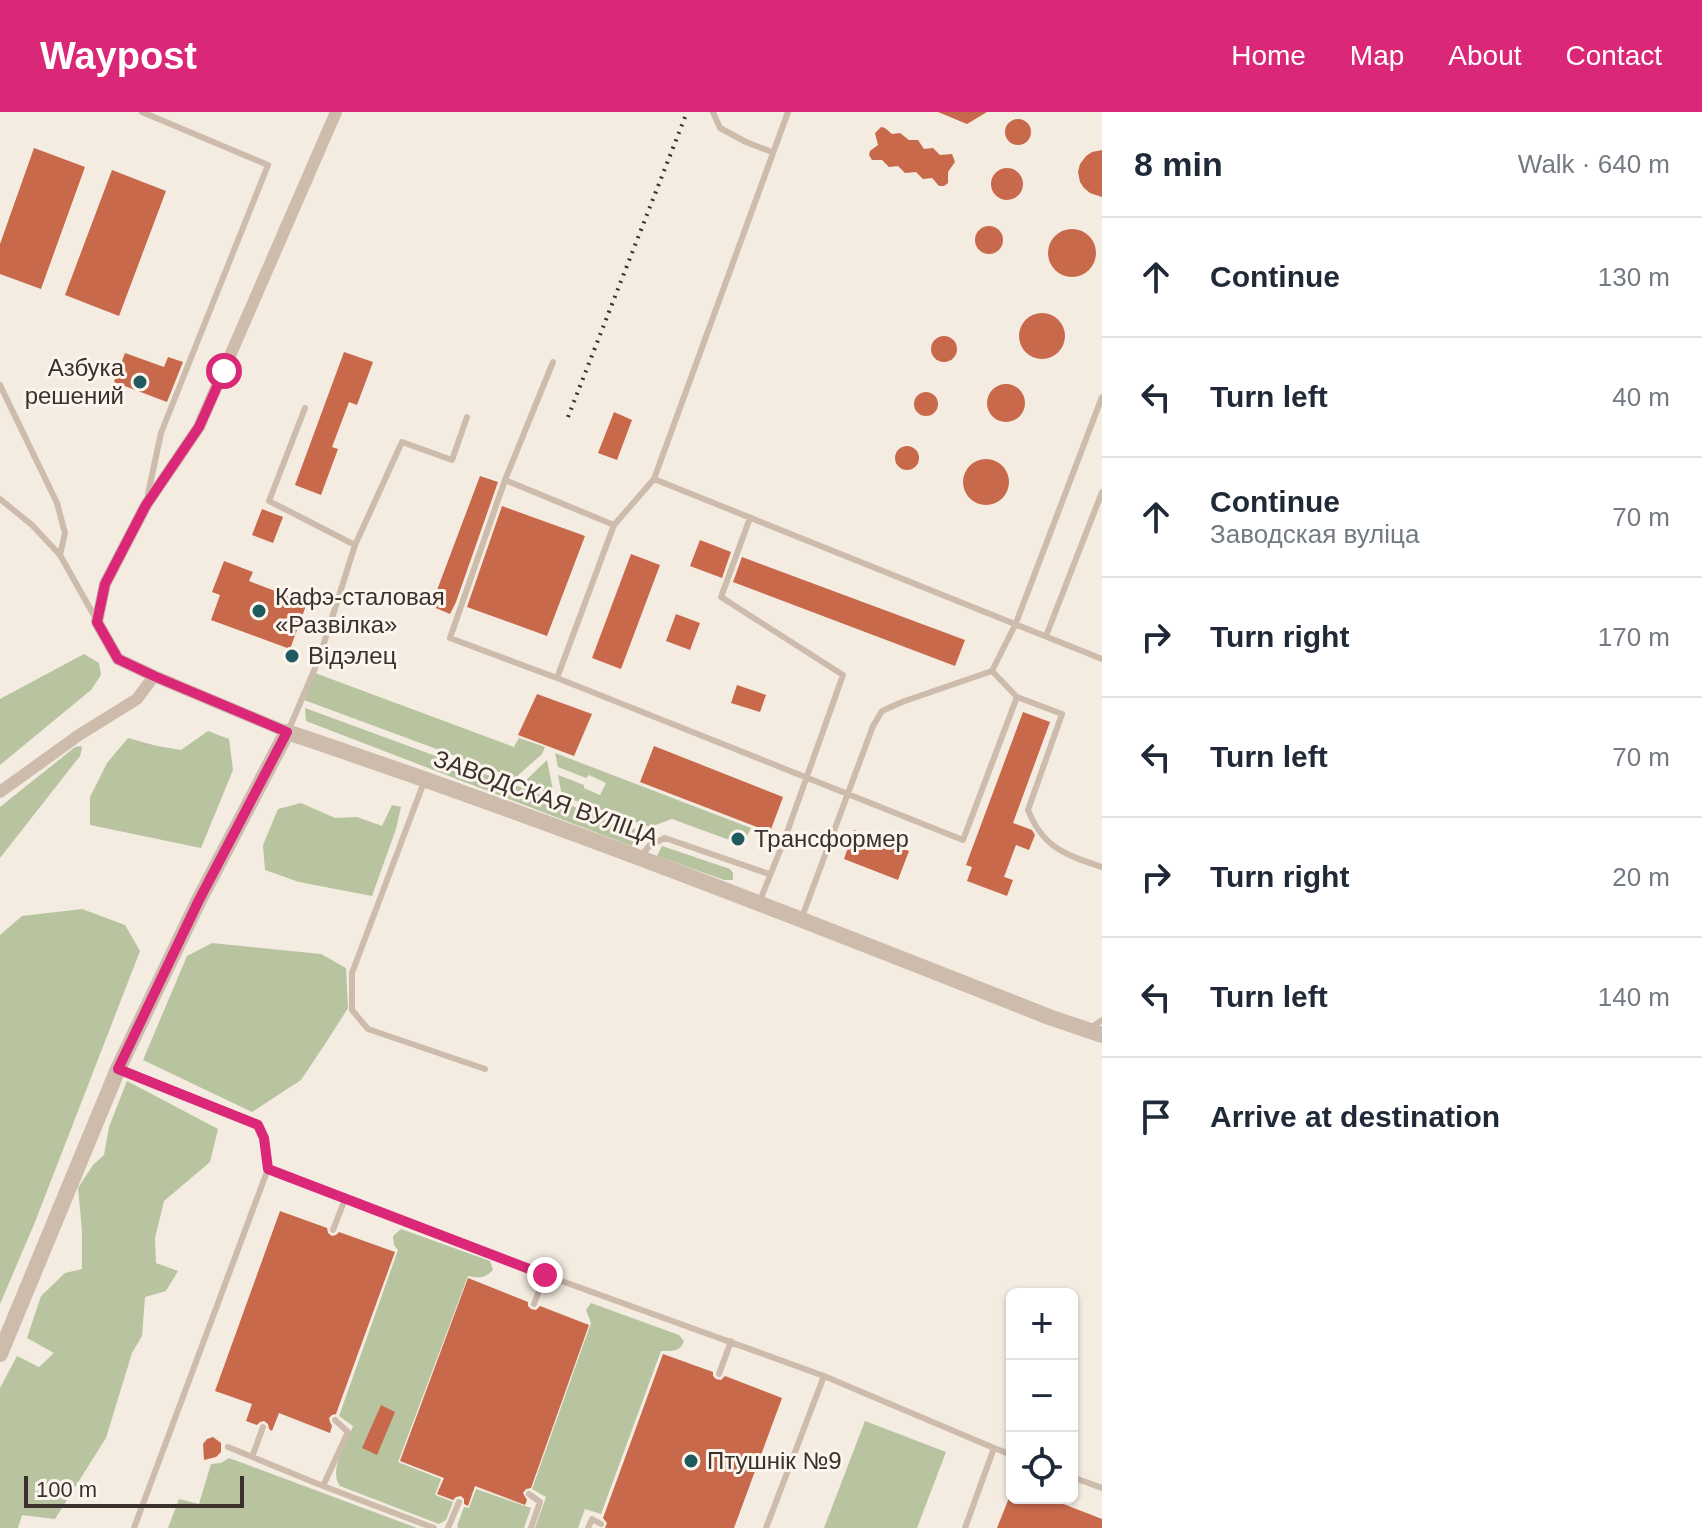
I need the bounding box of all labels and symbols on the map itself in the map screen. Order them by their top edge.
route start [206,353,242,389]
place label: Азбука решений [25,354,125,409]
marker: Азбука решений [131,373,149,391]
place label: Кафэ-сталовая «Развілка» [275,583,445,638]
marker: Кафэ-сталовая «Развілка» [250,602,268,620]
place label: Відэлец [308,642,397,669]
marker: Відэлец [283,647,301,665]
street label: ЗАВОДСКАЯ ВУЛІЦА [430,744,662,851]
place label: Трансформер [754,825,909,852]
marker: Трансформер [729,830,747,848]
route end [527,1257,563,1293]
place label: Птушнік №9 [707,1447,842,1474]
marker: Птушнік №9 [682,1452,700,1470]
scale bar [24,1472,244,1508]

